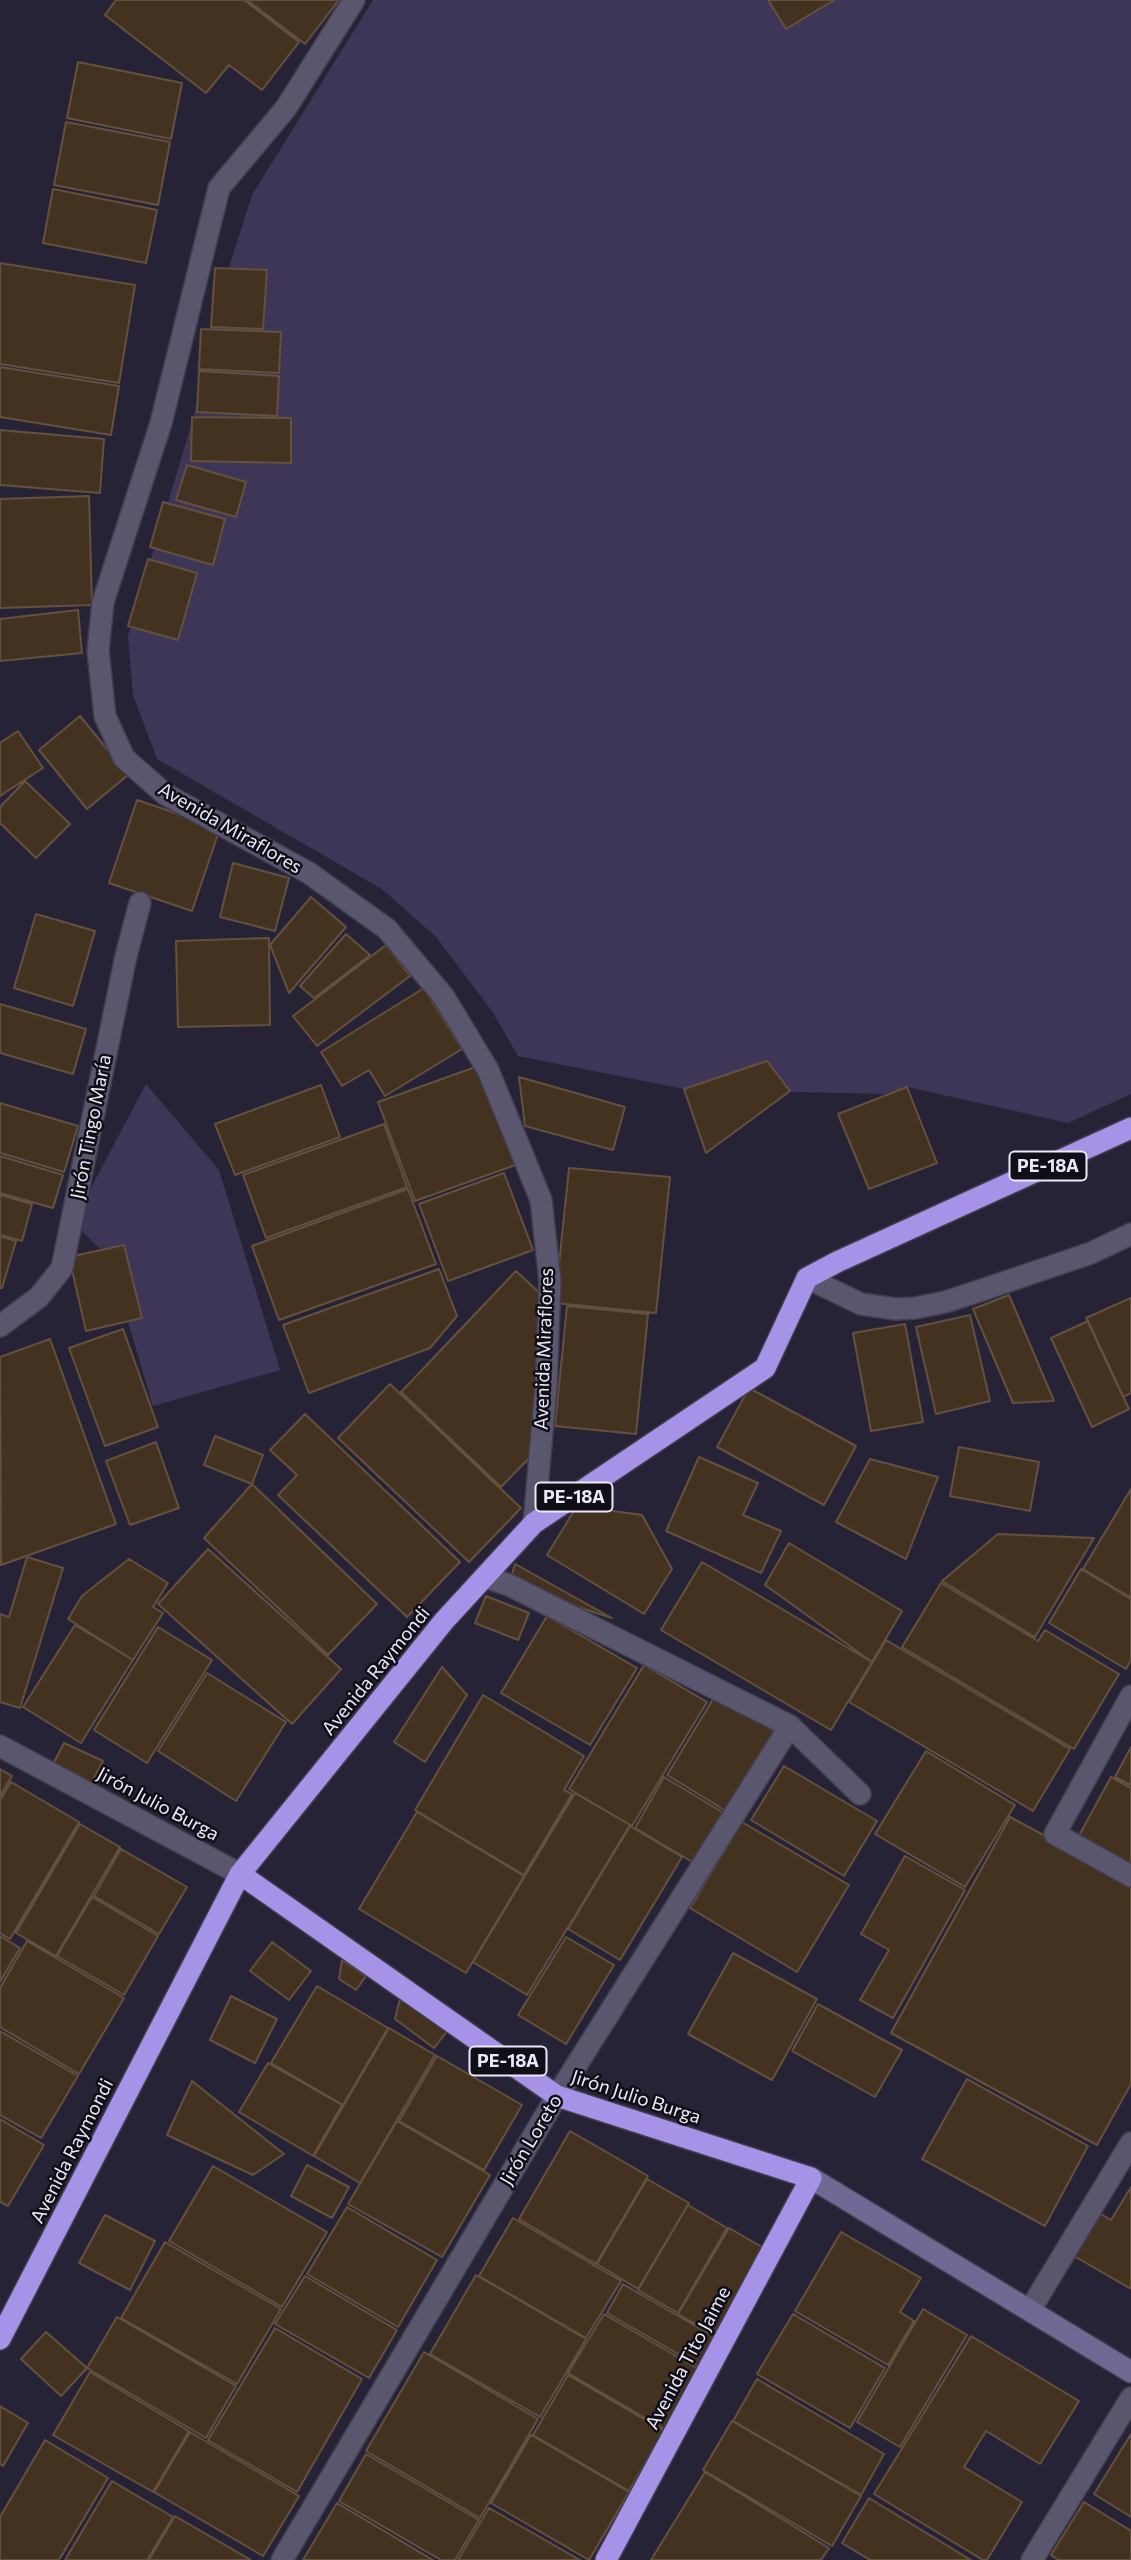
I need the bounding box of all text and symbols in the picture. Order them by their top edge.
street label: Avenida Miraflores [154,778,306,878]
street label: Jirón Tingo María [66,1053,116,1201]
road number: PE-18A [1010,1152,1086,1181]
street label: Avenida Miraflores [530,1268,558,1430]
road number: PE-18A [536,1482,612,1512]
street label: Avenida Raymondi [317,1602,435,1740]
street label: Jirón Julio Burga [93,1762,223,1846]
road number: PE-18A [470,2047,546,2076]
street label: Jirón Julio Burga [568,2065,704,2129]
street label: Avenida Raymondi [26,2075,118,2227]
street label: Jirón Loreto [495,2090,567,2190]
street label: Avenida Tito Jaime [641,2283,735,2433]

